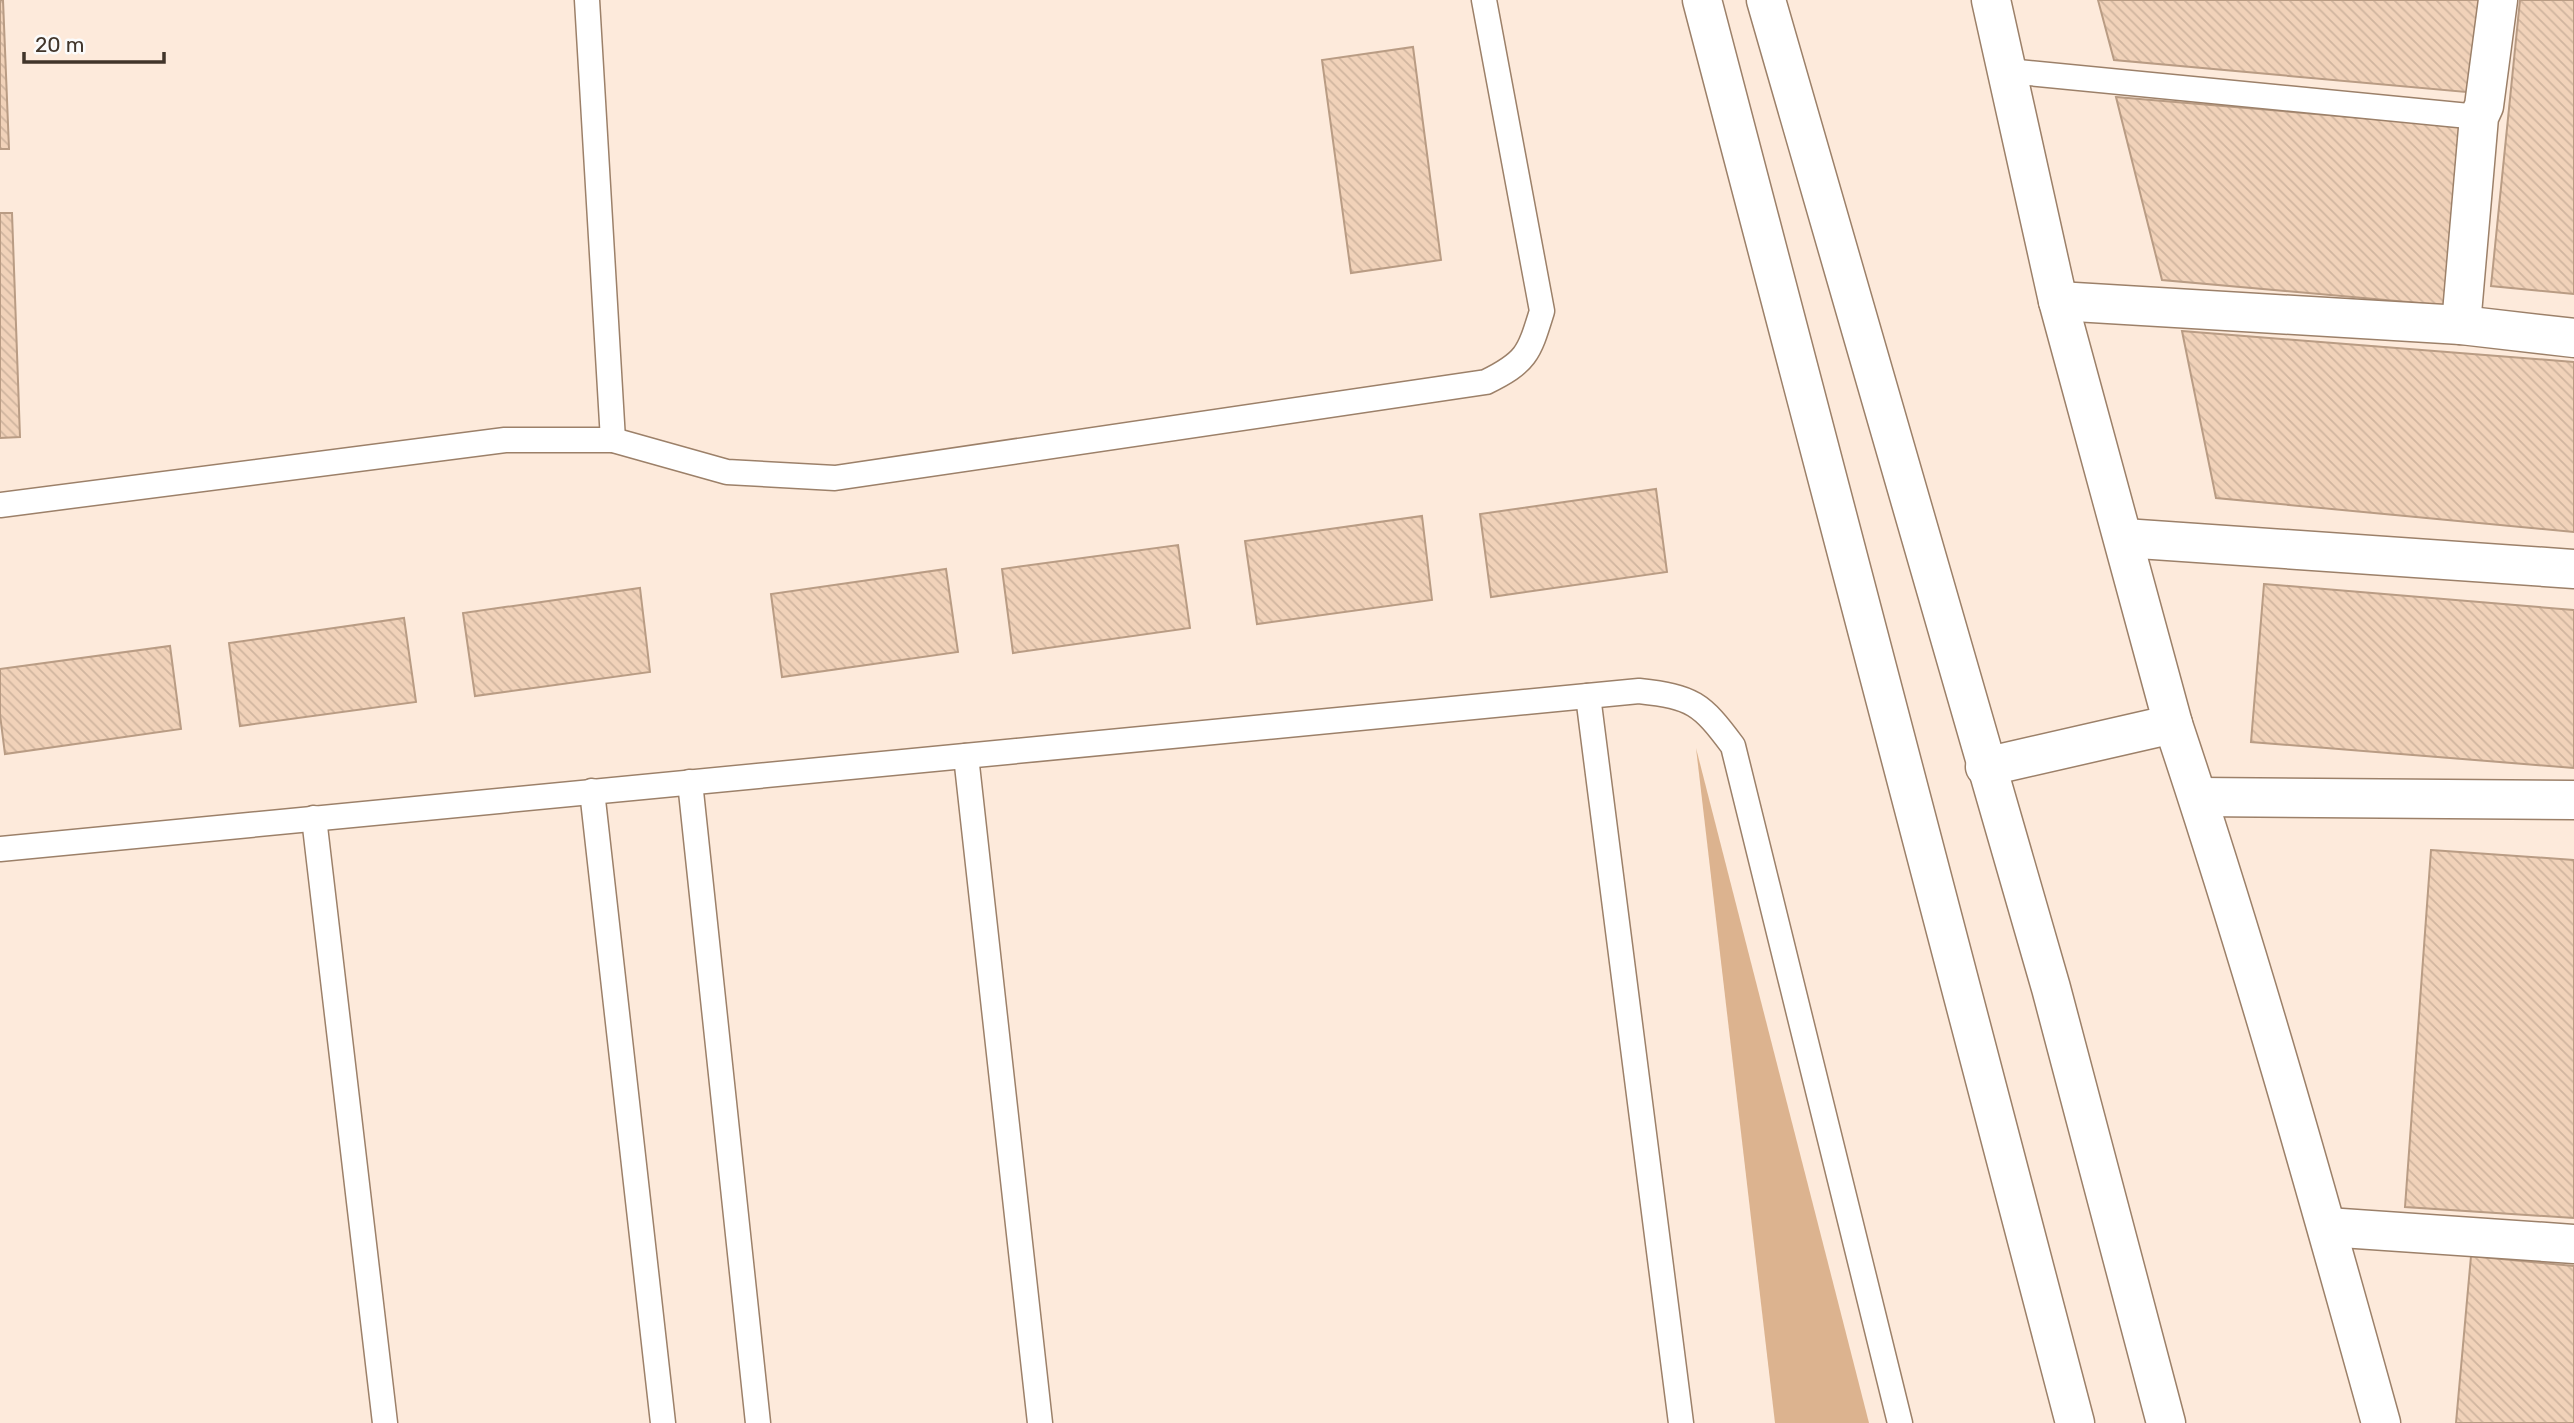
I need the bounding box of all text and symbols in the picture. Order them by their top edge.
scale bar [24,21,164,65]
text: 20 m [35,32,84,57]

